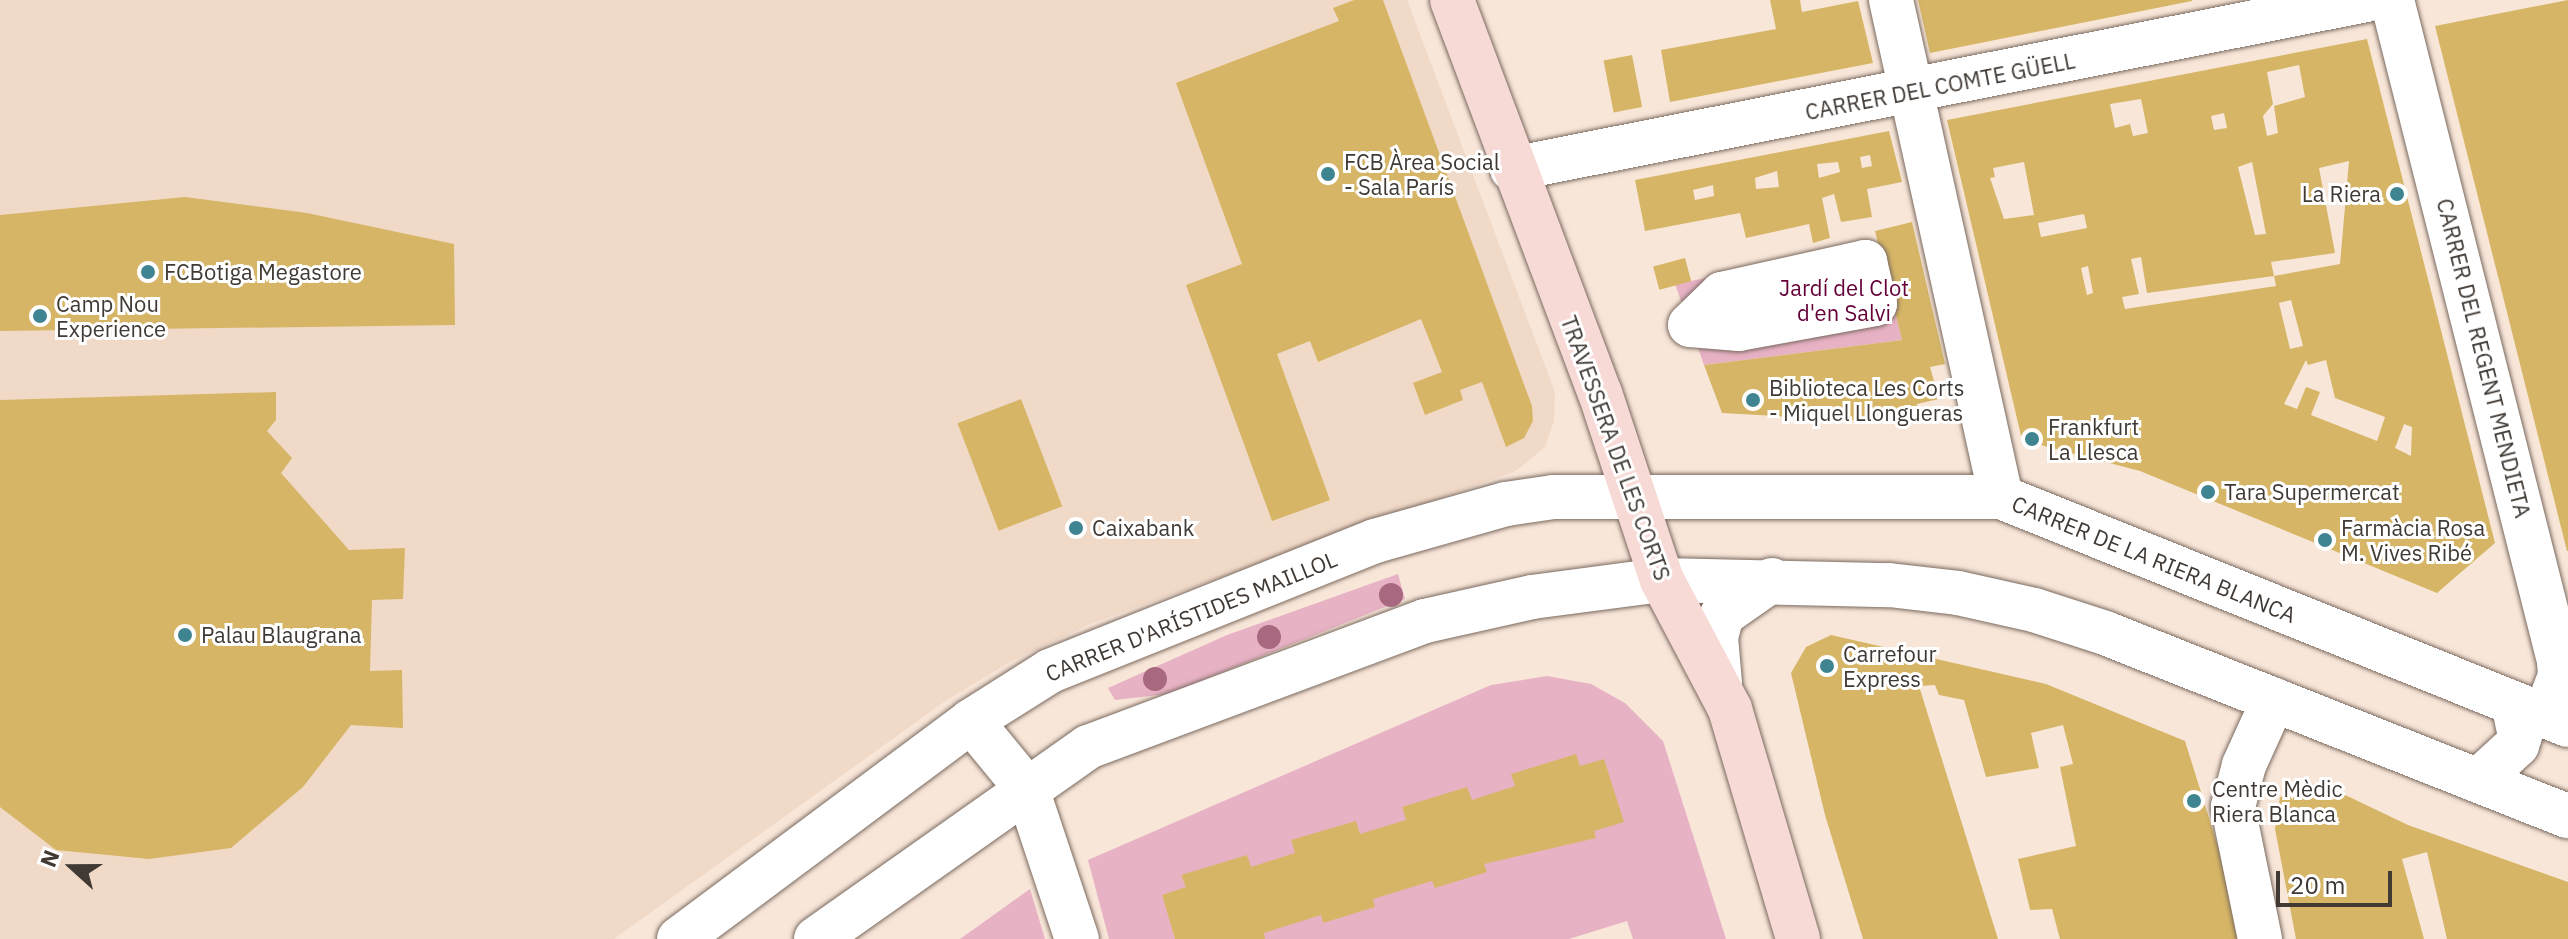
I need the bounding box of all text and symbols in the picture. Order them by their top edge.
street label: CARRER DEL COMTE GÜELL [1803,47,2077,125]
place label: FCB Àrea Social - Sala París [1344,148,1500,200]
marker: FCB Àrea Social - Sala París [1319,165,1337,183]
place label: La Riera [2302,181,2381,207]
marker: La Riera [2388,185,2406,203]
street label: CARRER DEL REGENT MENDIETA [2432,196,2536,520]
place label: FCBotiga Megastore [164,259,362,285]
marker: FCBotiga Megastore [139,263,157,281]
park label: Jardí del Clot d'en Salvi [1779,274,1909,326]
place label: Camp Nou Experience [56,290,166,342]
marker: Camp Nou Experience [31,307,49,325]
street label: TRAVESSERA DE LES CORTS [1556,312,1676,584]
place label: Biblioteca Les Corts - Miquel Llongueras [1769,374,1965,426]
marker: Biblioteca Les Corts - Miquel Llongueras [1744,391,1762,409]
place label: Frankfurt La Llesca [2048,413,2139,464]
marker: Frankfurt La Llesca [2023,430,2041,448]
place label: Tara Supermercat [2224,479,2400,505]
marker: Tara Supermercat [2199,483,2217,501]
street label: CARRER DE LA RIERA BLANCA [2008,490,2300,628]
place label: Farmàcia Rosa M. Vives Ribé [2341,514,2485,566]
place label: Caixabank [1092,515,1194,541]
marker: Caixabank [1067,519,1085,537]
marker: Farmàcia Rosa M. Vives Ribé [2316,531,2334,549]
street label: CARRER D'ARÍSTIDES MAILLOL [1042,545,1340,687]
place label: Palau Blaugrana [201,622,361,648]
marker: Palau Blaugrana [176,626,194,644]
place label: Carrefour Express [1843,640,1936,692]
marker: Carrefour Express [1818,657,1836,675]
place label: Centre Mèdic Riera Blanca [2212,775,2342,826]
marker: Centre Mèdic Riera Blanca [2183,790,2205,812]
north arrow [32,827,112,907]
text: N [33,846,66,871]
scale bar [2280,855,2396,905]
text: 20 m [2290,869,2345,901]

